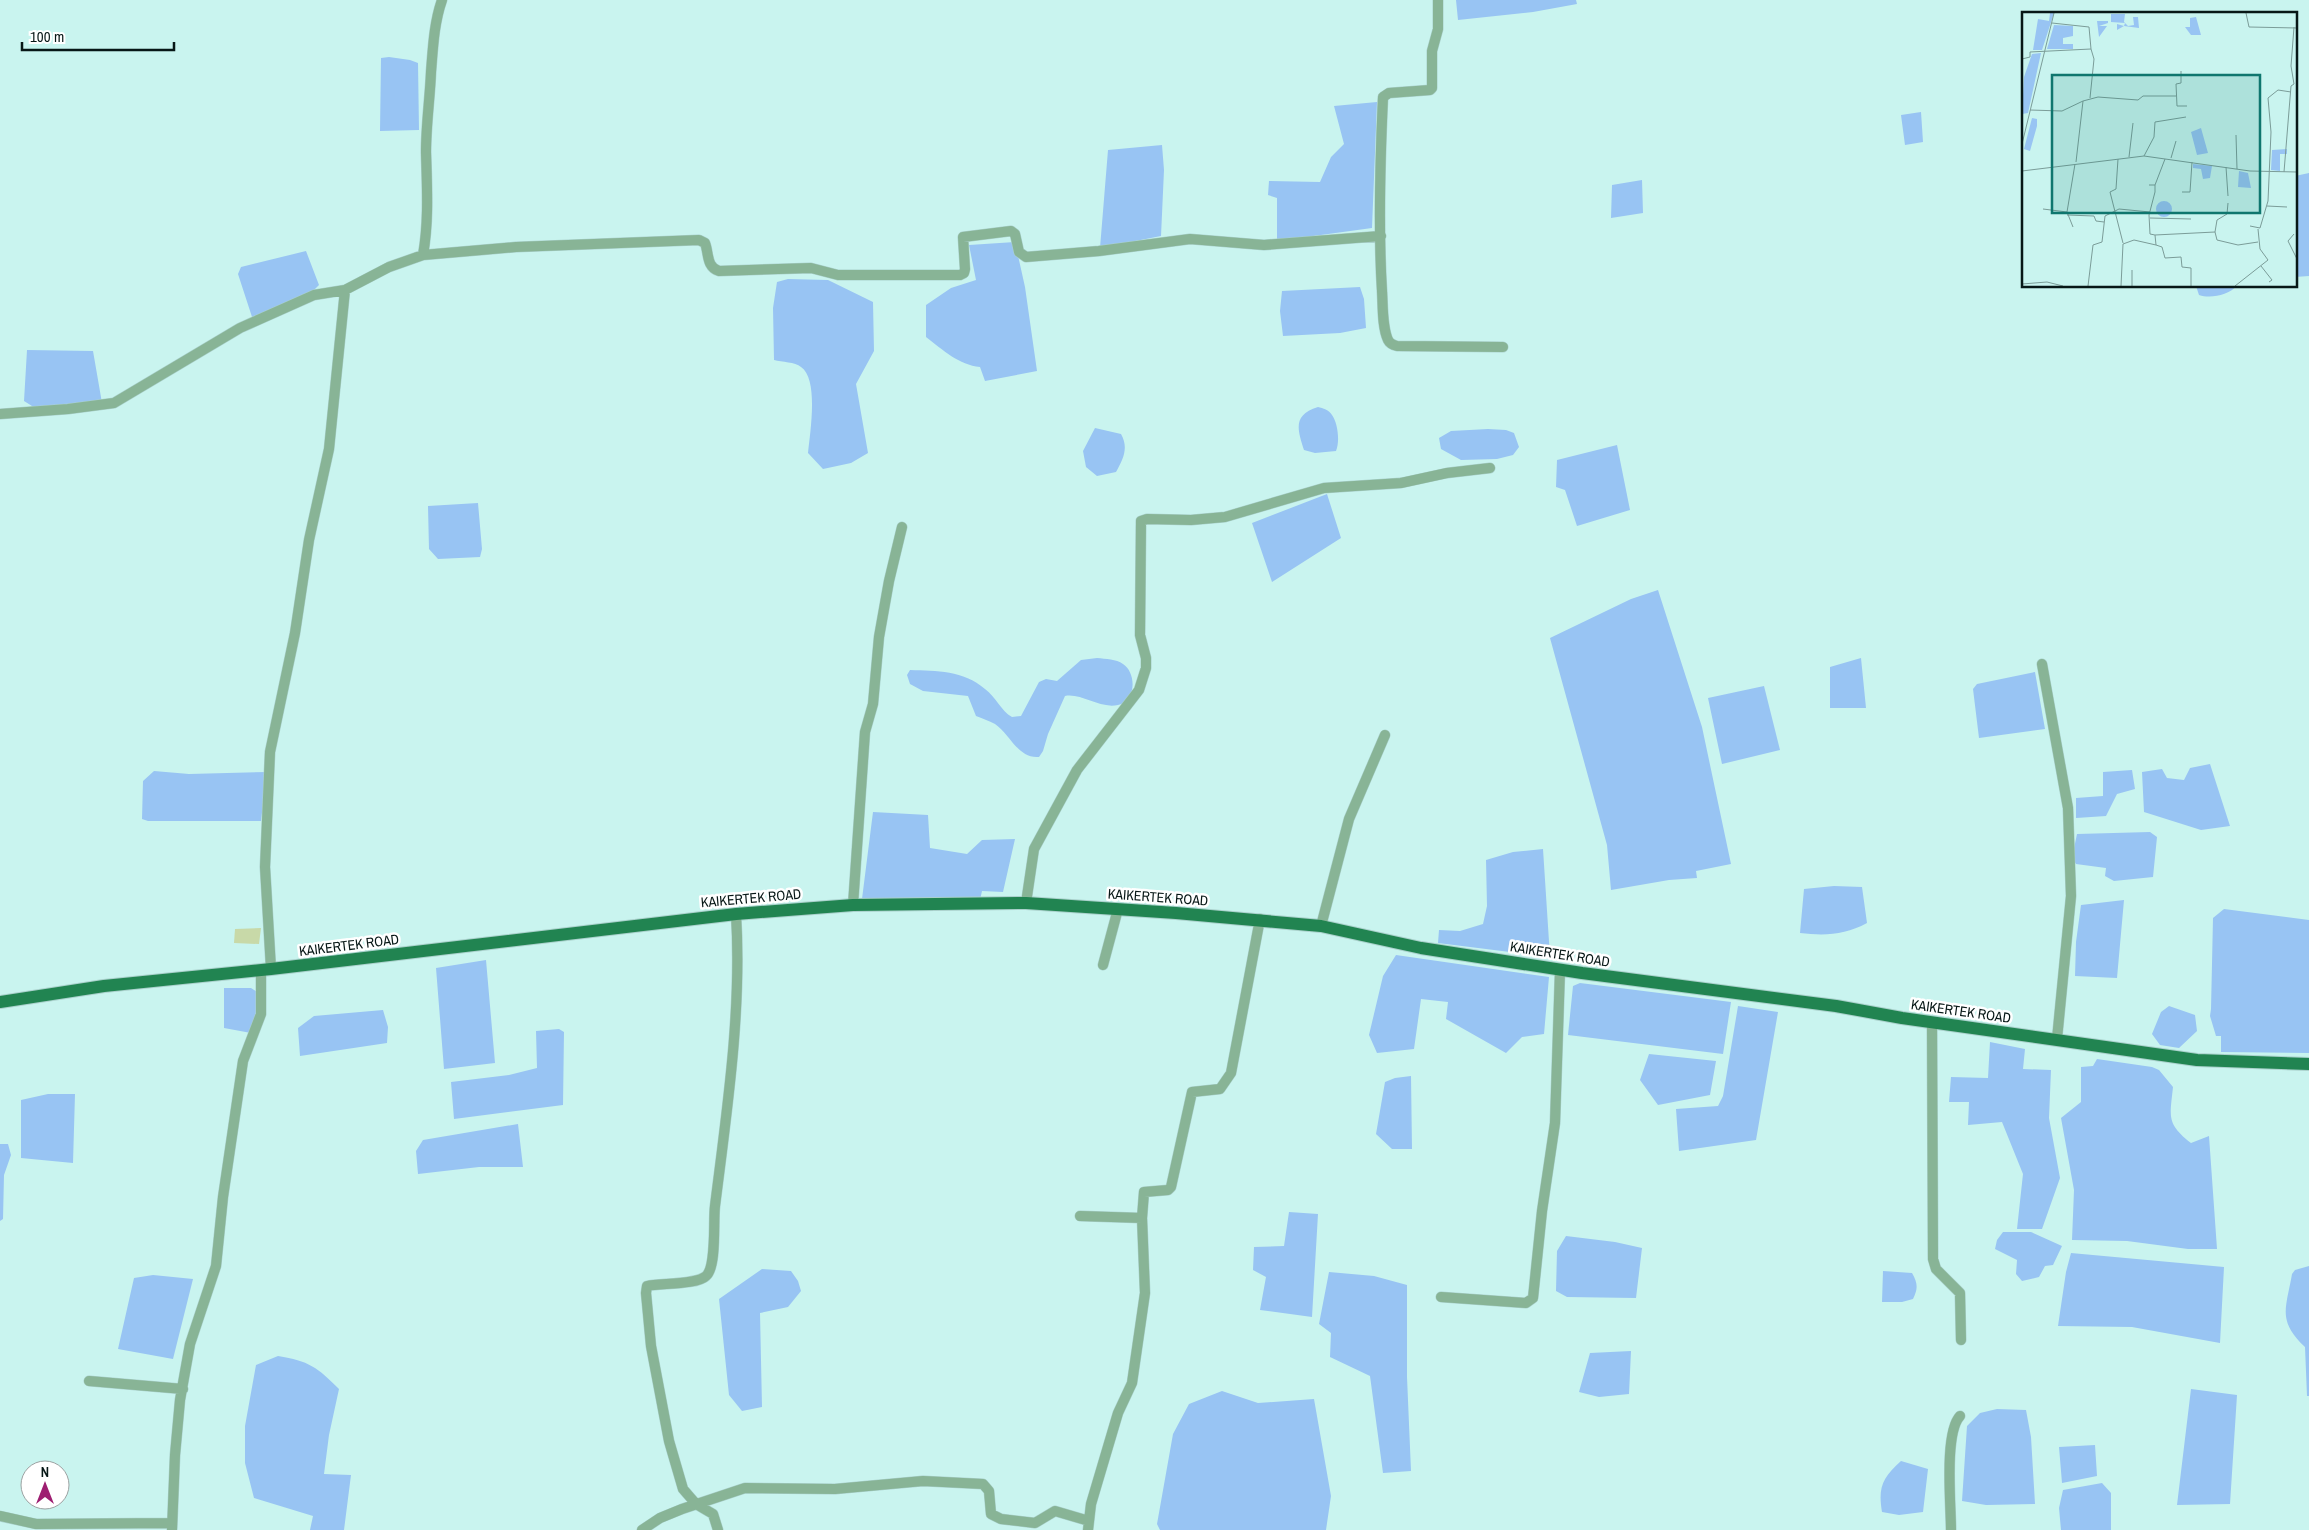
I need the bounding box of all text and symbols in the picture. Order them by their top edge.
inset map [2022,12,2296,288]
scale bar [22,20,175,52]
text: 100 m [30,26,64,47]
street label: KAIKERTEK ROAD [700,885,802,911]
street label: KAIKERTEK ROAD [1107,885,1209,909]
street label: KAIKERTEK ROAD [298,930,400,960]
street label: KAIKERTEK ROAD [1509,937,1611,971]
street label: KAIKERTEK ROAD [1910,995,2012,1027]
north arrow [20,1460,70,1510]
text: N [41,1463,49,1481]

